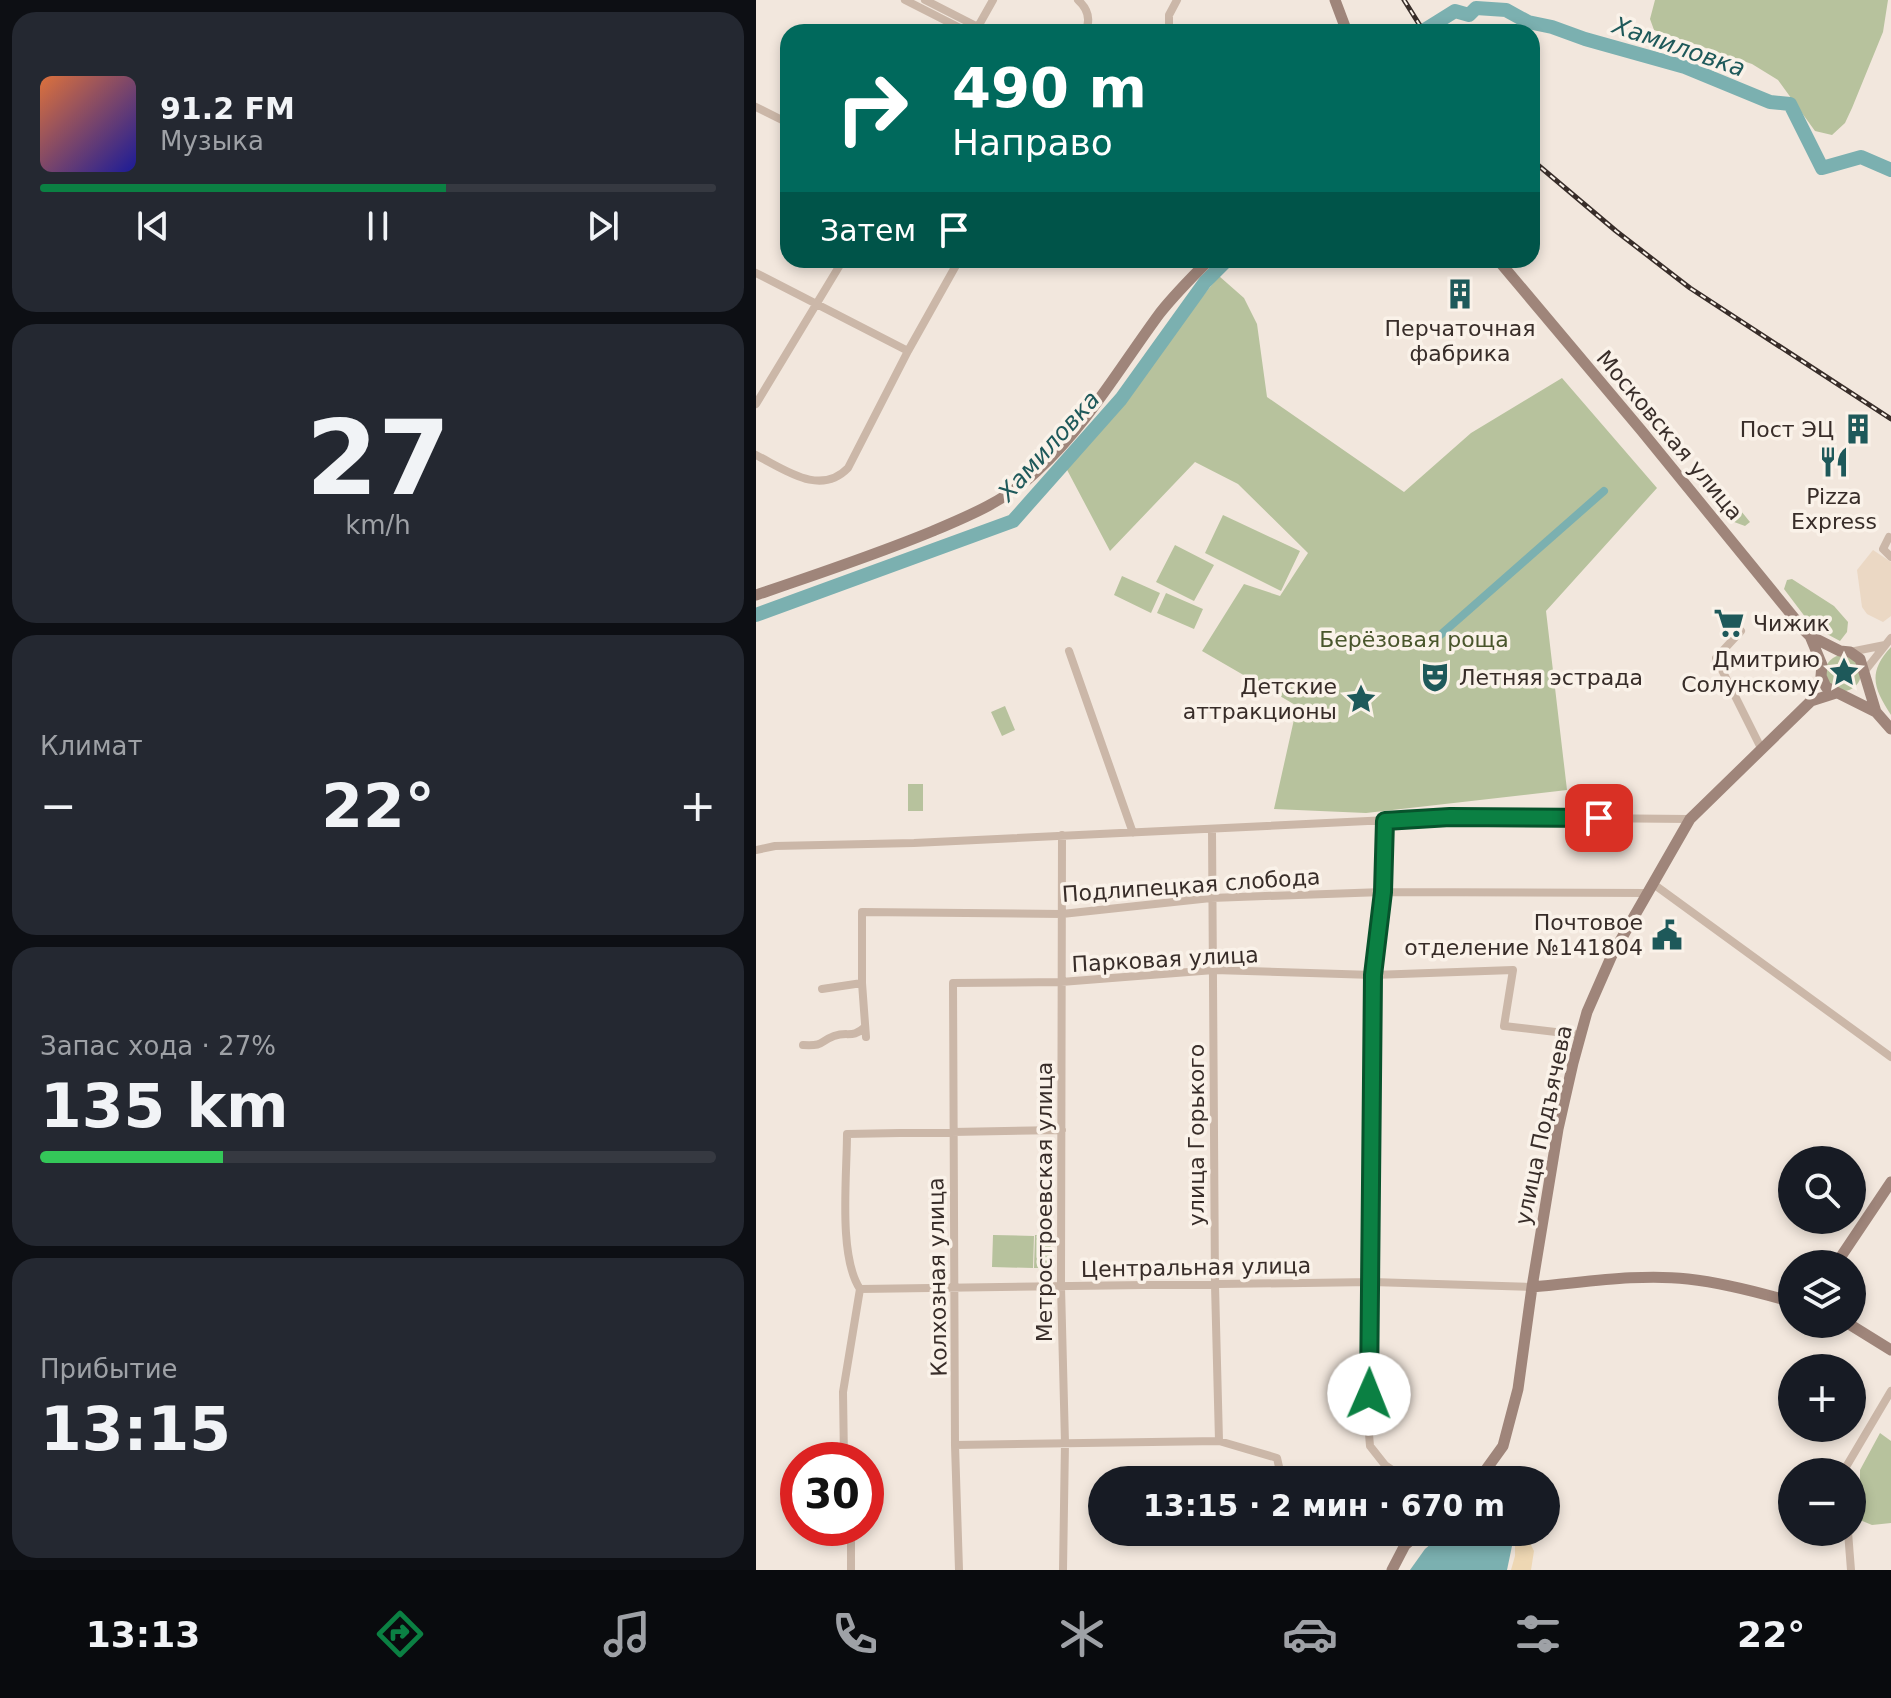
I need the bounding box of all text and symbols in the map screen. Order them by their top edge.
water label: Хамиловка [1607,11,1749,83]
text: 490 m [952,55,1147,120]
icon: right [820,56,924,160]
text: 91.2 FM [160,91,295,126]
text: Направо [952,122,1113,163]
text: Музыка [160,126,264,156]
icon: previous [131,204,175,248]
icon: pause [356,204,400,248]
icon: next [581,204,625,248]
icon: arrive [932,208,976,252]
text: Затем [820,213,916,248]
building icon: Перчаточная фабрика [1443,277,1477,311]
place label: Перчаточная фабрика [1385,316,1535,366]
street label: Московская улица [1592,346,1748,525]
water label: Хамиловка [991,385,1106,508]
text: 27 [306,397,450,519]
building icon: Пост ЭЦ [1841,412,1875,446]
place label: Пост ЭЦ [1740,417,1834,442]
restaurant icon: Pizza Express [1817,445,1851,479]
place label: Pizza Express [1791,484,1877,534]
text: km/h [345,510,411,540]
supermarket icon: Чижик [1712,606,1746,640]
place label: Чижик [1753,611,1830,636]
park label: Берёзовая роща [1319,627,1509,652]
place label: Дмитрию Солунскому [1681,647,1820,697]
place icon: Дмитрию Солунскому [1827,655,1861,689]
theatre icon: Летняя эстрада [1418,660,1452,694]
place label: Летняя эстрада [1459,665,1643,690]
place label: Детские аттракционы [1183,674,1337,724]
place icon: Детские аттракционы [1344,682,1378,716]
text: Климат [40,731,143,761]
text: 22° [321,771,435,841]
text: − [40,780,77,831]
text: + [679,780,716,831]
pin [1565,784,1633,852]
icon: arrive [1577,796,1621,840]
street label: Подлипецкая слобода [1061,864,1321,907]
place label: Почтовое отделение №141804 [1404,910,1643,960]
public building icon: Почтовое отделение №141804 [1650,918,1684,952]
street label: Парковая улица [1071,942,1259,977]
street label: улица Подъячева [1510,1023,1577,1227]
text: Запас хода · 27% [40,1031,276,1061]
street label: улица Горького [1184,1044,1209,1226]
street label: Метростроевская улица [1032,1062,1057,1342]
text: 135 km [40,1071,289,1141]
map controls [1778,1146,1866,1546]
button: search [1778,1146,1866,1234]
street label: Колхозная улица [923,1177,952,1377]
button: layers [1778,1250,1866,1338]
street label: Центральная улица [1081,1253,1311,1282]
position arrow [1327,1352,1411,1436]
text: Прибытие [40,1354,178,1384]
button: + [1778,1354,1866,1442]
text: 13:15 [40,1394,231,1464]
speed limit sign: 30 [780,1442,884,1546]
button: − [1778,1458,1866,1546]
text: 13:15 · 2 мин · 670 m [1143,1488,1505,1523]
icon: directions [372,1606,428,1662]
icon: music [599,1606,655,1662]
icon: phone [827,1606,883,1662]
icon: climate [1054,1606,1110,1662]
icon: car [1282,1606,1338,1662]
icon: filters [1510,1606,1566,1662]
text: 13:13 [86,1614,200,1655]
text: 22° [1737,1614,1805,1655]

